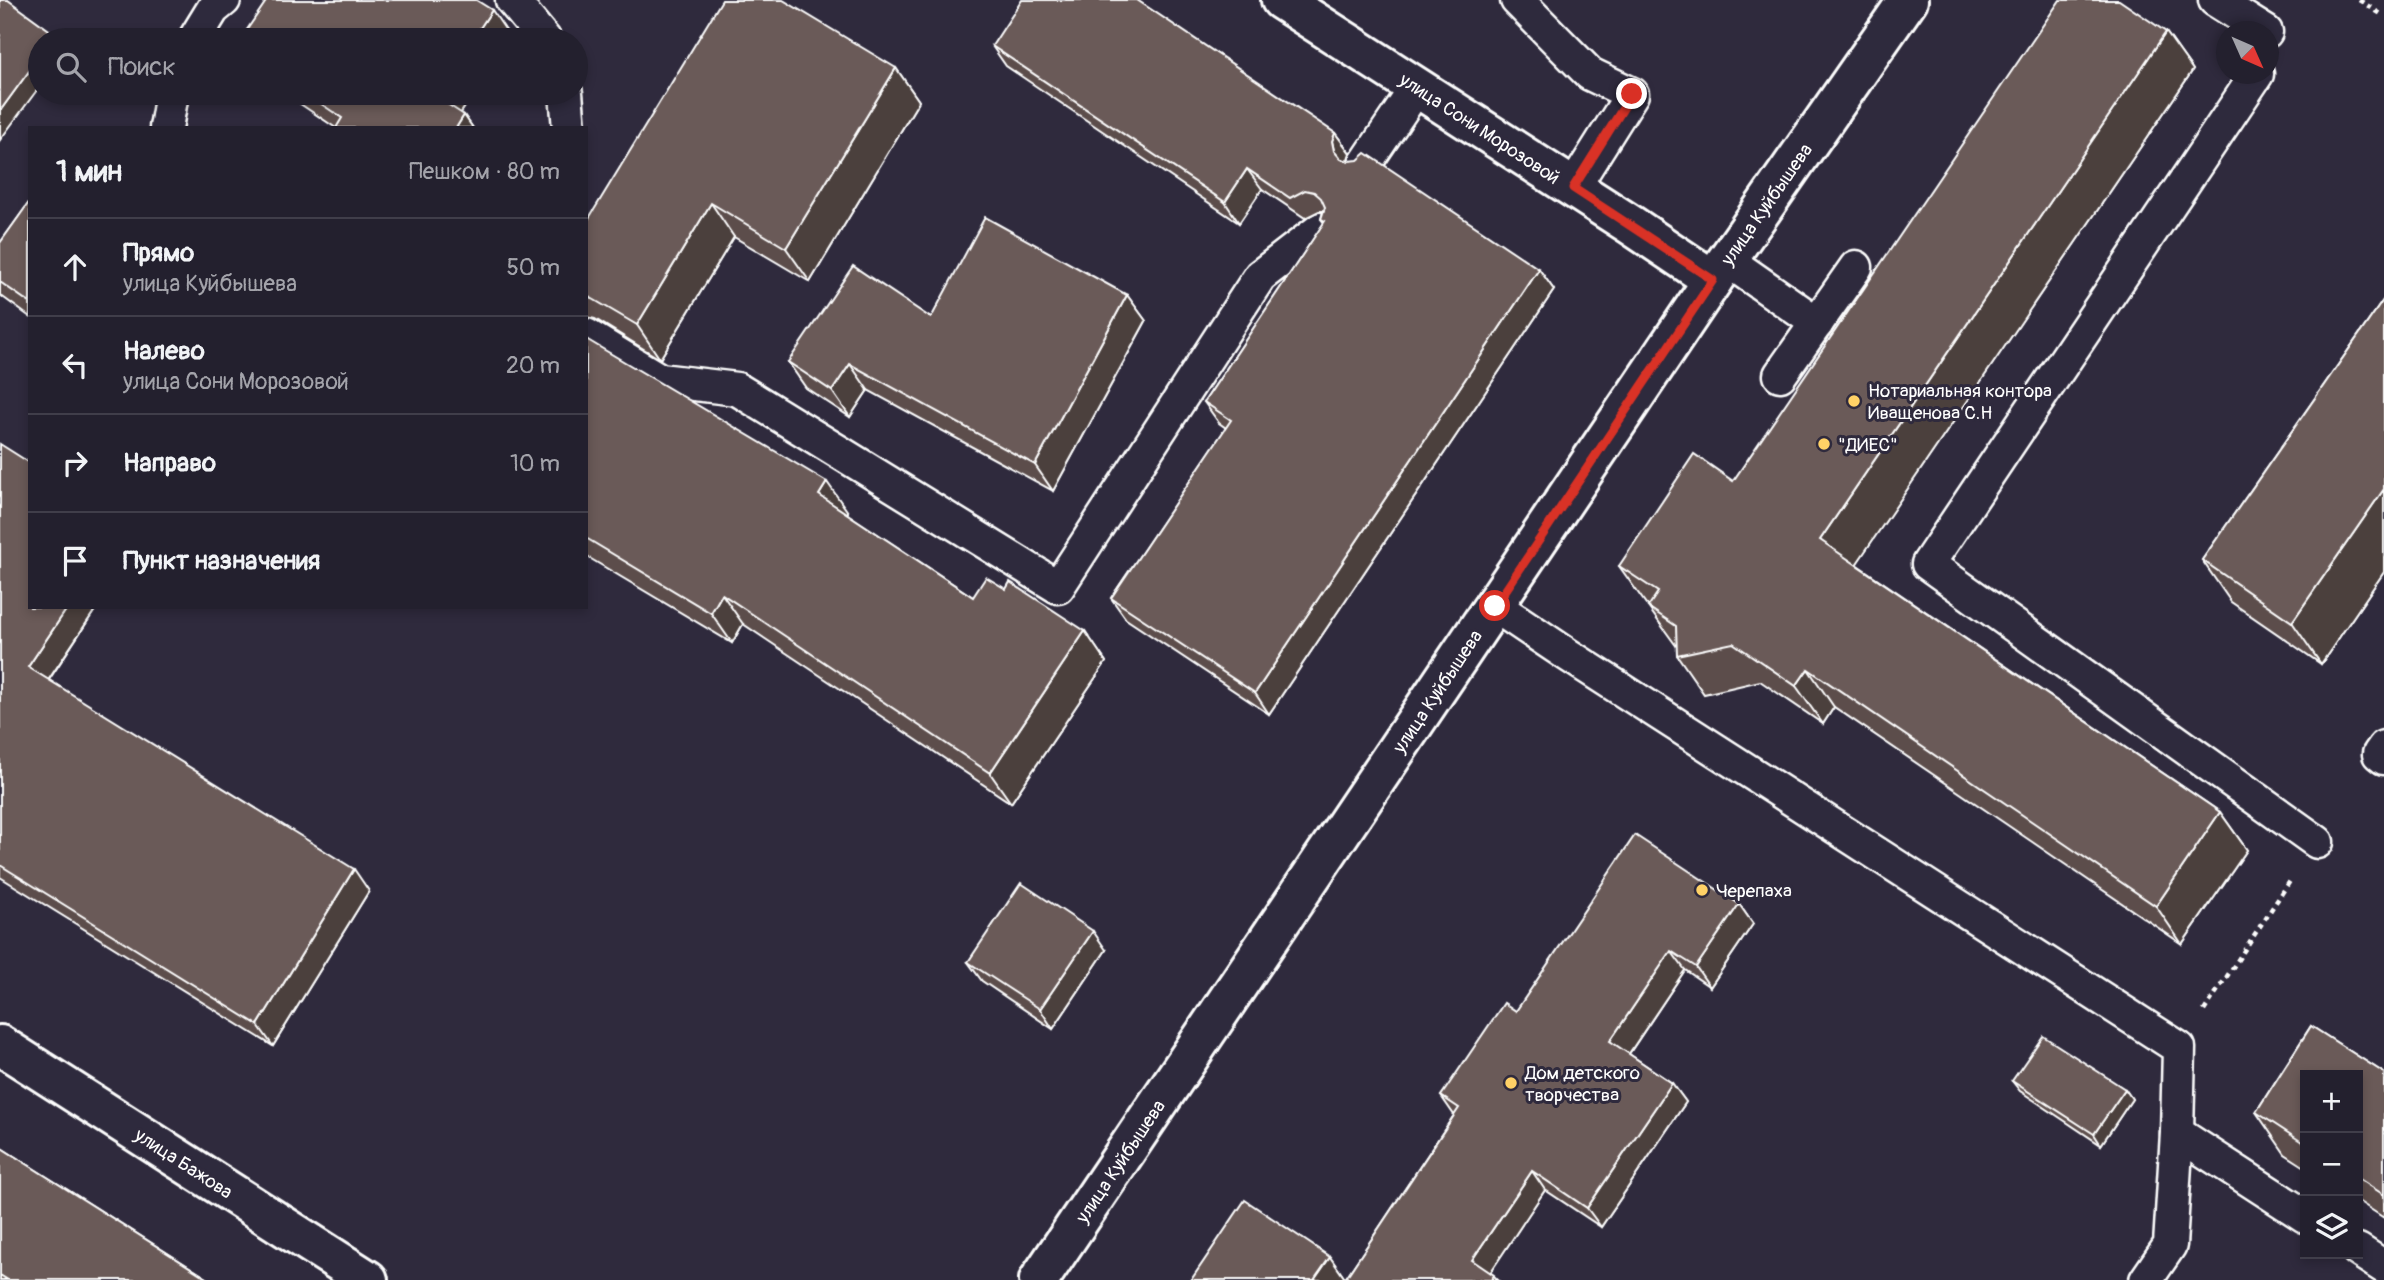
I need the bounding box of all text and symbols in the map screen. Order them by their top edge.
north arrow [2216,21,2279,84]
search box [28,28,588,105]
icon: search [52,48,90,86]
text: Поиск [108,51,176,83]
street label: улица Сони Морозовой [1394,67,1564,190]
route end [1616,78,1647,109]
street label: улица Куйбышева [1715,139,1818,271]
text: 1 мин [56,153,122,190]
text: Пешком · 80 m [409,157,560,186]
text: Прямо [123,237,194,269]
icon: ahead [56,248,94,286]
text: 50 m [506,253,560,282]
text: улица Куйбышева [123,269,297,298]
text: Налево [123,335,205,367]
icon: left [56,346,94,384]
text: 20 m [506,351,560,380]
text: улица Сони Морозовой [123,367,349,396]
place label: Нотариальная контора Иващенова С.Н [1868,379,2052,425]
marker: Нотариальная контора Иващенова С.Н [1846,393,1862,409]
place label: "ДИЕС" [1838,433,1898,457]
marker: "ДИЕС" [1816,436,1832,452]
icon: right [56,444,94,482]
text: Направо [123,447,216,479]
text: 10 m [510,449,560,478]
icon: arrive [56,542,94,580]
text: Пункт назначения [123,545,320,577]
route start [1479,590,1510,621]
street label: улица Куйбышева [1387,625,1488,759]
place label: Черепаха [1716,879,1792,903]
marker: Черепаха [1694,882,1710,898]
place label: Дом детского творчества [1524,1061,1640,1107]
map controls [2300,1070,2363,1259]
button: + [2300,1070,2363,1133]
marker: Дом детского творчества [1503,1075,1519,1091]
street label: улица Куйбышева [1070,1095,1171,1229]
street label: улица Бажова [129,1123,237,1205]
button: − [2300,1133,2363,1196]
button: layers [2300,1196,2363,1259]

